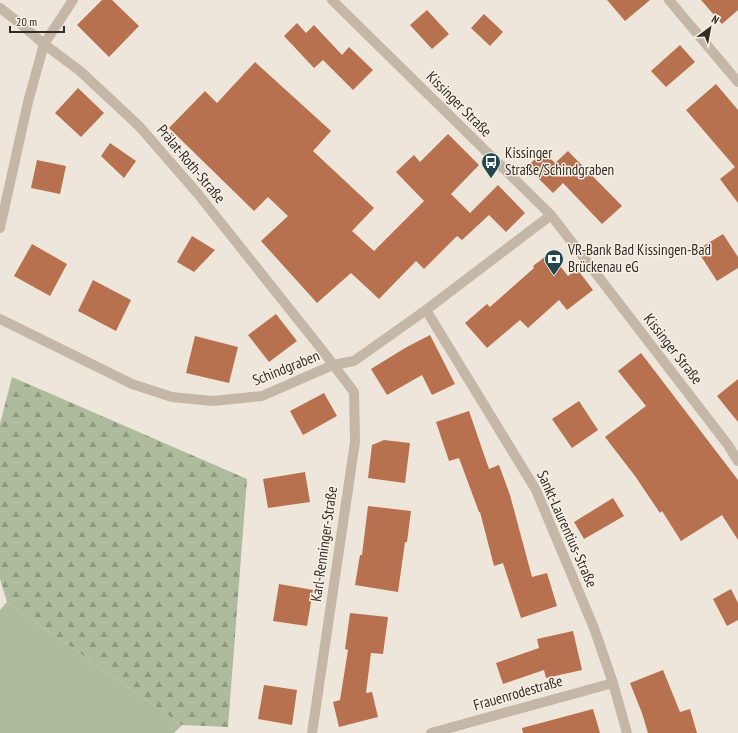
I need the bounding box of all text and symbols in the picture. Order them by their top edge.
scale bar [10,8,64,34]
north arrow [690,8,730,48]
text: N [709,12,722,27]
text: 20 m [16,14,37,29]
street label: Kissinger Straße [423,67,496,140]
street label: Prälat-Roth-Straße [153,121,230,207]
place label: Kissinger Straße/Schindgraben [505,143,614,179]
bus stop icon: Kissinger Straße/Schindgraben [480,151,502,179]
place label: VR-Bank Bad Kissingen-Bad Brückenau eG [567,240,711,276]
bank icon: VR-Bank Bad Kissingen-Bad Brückenau eG [543,248,565,276]
street label: Kissinger Straße [640,309,707,388]
street label: Schindgraben [250,346,322,390]
street label: Sankt-Laurentius-Straße [533,467,602,590]
street label: Karl-Renninger-Straße [306,485,341,603]
street label: Frauenrodestraße [471,671,565,714]

